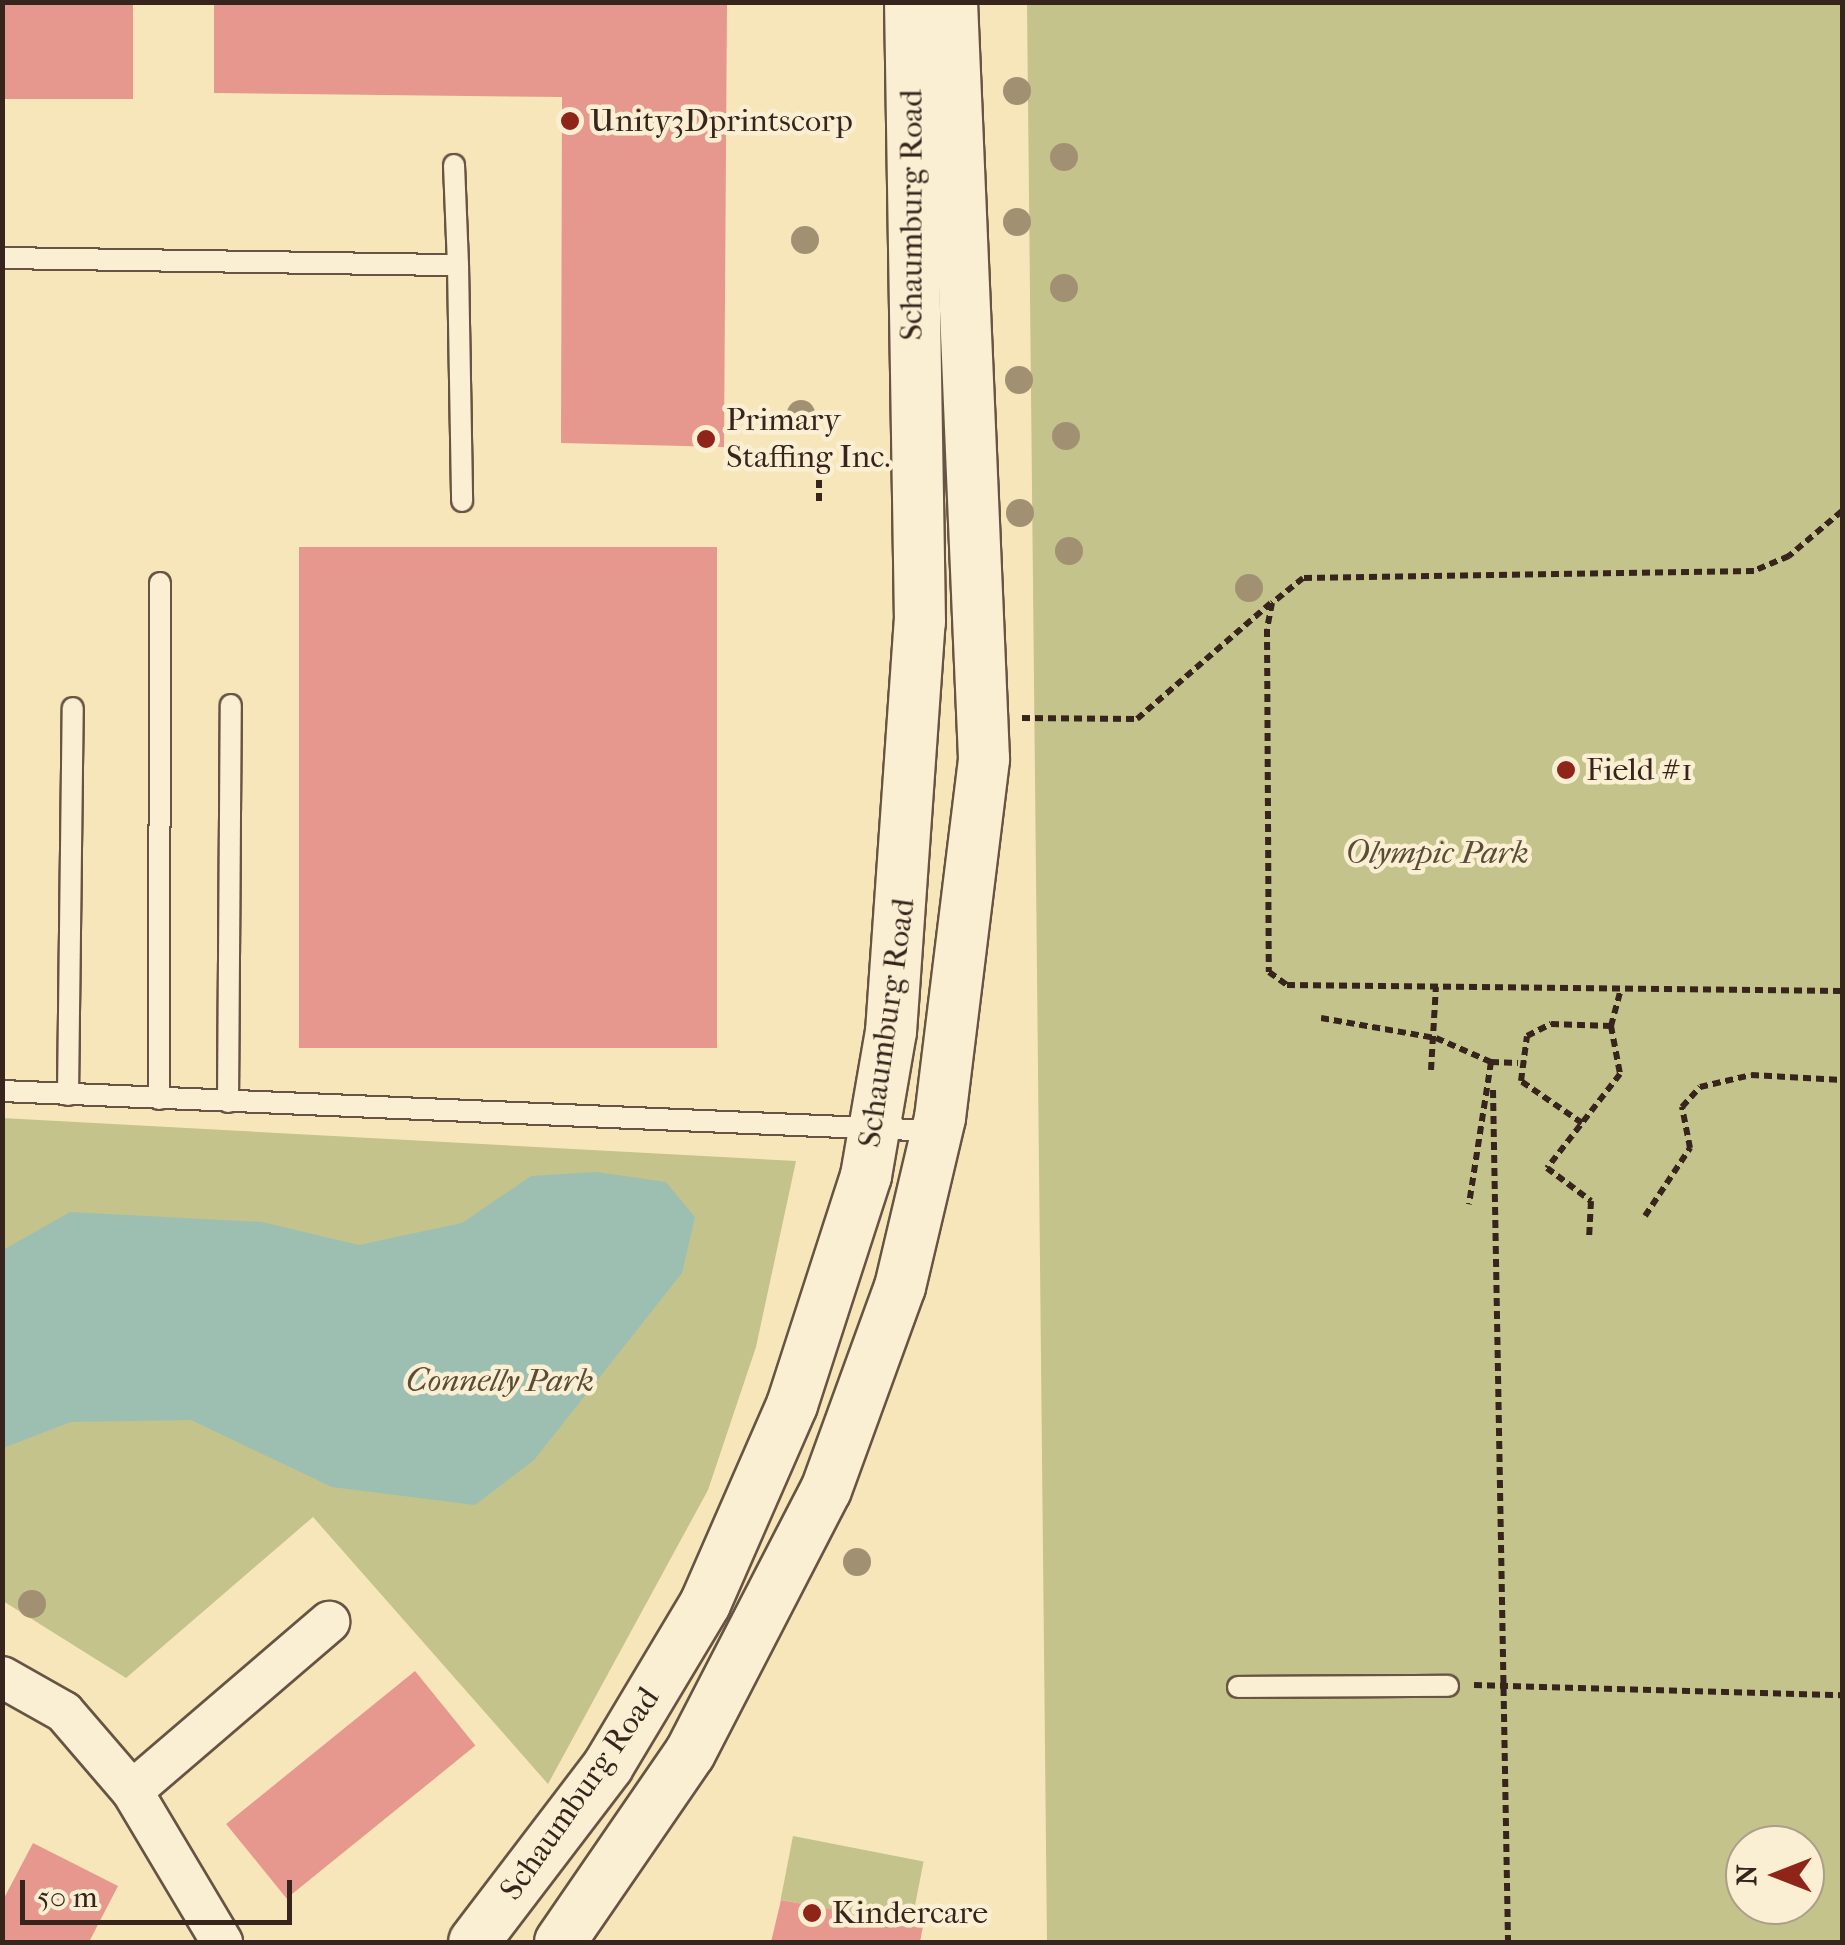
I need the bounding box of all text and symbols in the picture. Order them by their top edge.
street label: Schaumburg Road [893,89,931,341]
place label: Unity3Dprintscorp [590,102,853,140]
marker: Unity3Dprintscorp [559,110,581,132]
place label: Primary Staffing Inc. [726,402,890,477]
marker: Primary Staffing Inc. [695,428,717,450]
place label: Field #1 [1586,751,1693,789]
marker: Field #1 [1555,759,1577,781]
park label: Olympic Park [1345,834,1529,872]
street label: Schaumburg Road [851,896,923,1150]
park label: Connelly Park [406,1362,594,1400]
street label: Schaumburg Road [492,1680,668,1908]
north arrow [1725,1825,1825,1925]
scale bar [25,1860,298,1922]
text: N [1730,1864,1763,1886]
text: 50 m [37,1880,98,1915]
place label: Kindercare [832,1894,988,1932]
marker: Kindercare [801,1902,823,1924]

